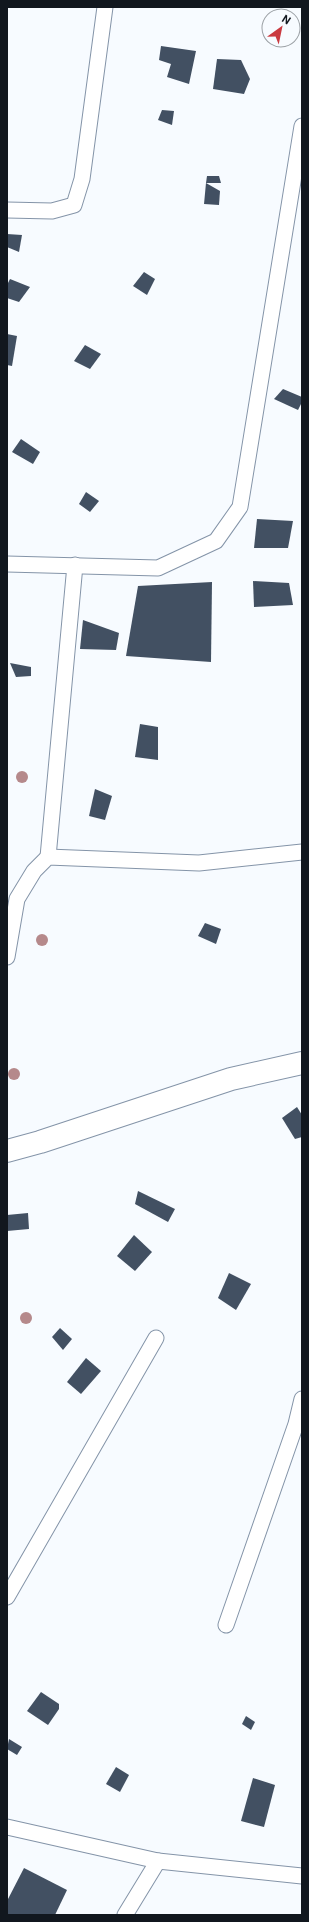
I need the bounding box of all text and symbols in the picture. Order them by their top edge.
north arrow [261,8,301,48]
text: N [279,12,293,28]

